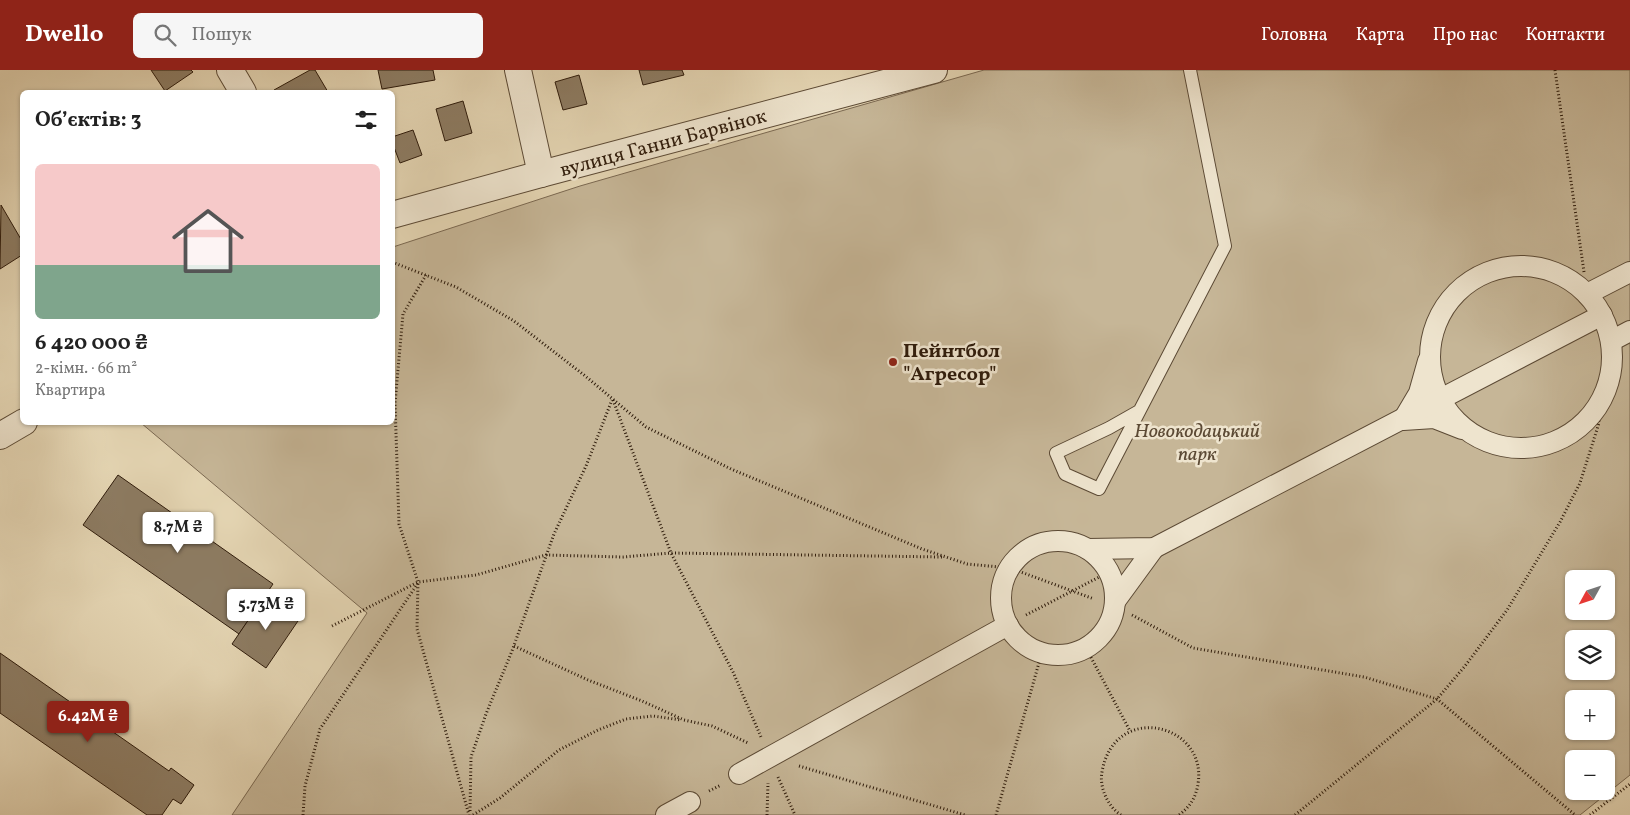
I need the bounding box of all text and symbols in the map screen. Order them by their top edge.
search box [133,13,483,58]
text: Dwello [25,18,103,52]
icon: search [151,21,179,49]
text: Пошук [191,22,252,48]
text: Головна [1261,23,1328,48]
text: Карта [1356,23,1405,48]
text: Про нас [1433,23,1498,48]
text: Контакти [1526,23,1605,48]
street label: вулиця Ганни Барвінок [557,103,770,185]
text: Об’єктів: 3 [35,106,142,135]
icon: filters [352,106,380,134]
icon: home [163,196,253,286]
text: 6 420 000 ₴ [35,329,148,358]
place label: Пейнтбол "Агресор" [903,338,1000,389]
marker: Пейнтбол "Агресор" [887,356,899,368]
text: 2-кімн. · 66 m² [35,358,137,380]
text: Квартира [35,380,105,402]
park label: Новокодацький парк [1134,418,1260,469]
pin: 8.7M ₴ [137,512,219,554]
text: 8.7M ₴ [154,517,202,539]
north arrow [1565,570,1615,620]
map controls [1565,570,1615,800]
pin: 5.73M ₴ [220,588,312,631]
text: 5.73M ₴ [238,594,294,616]
button: layers [1565,630,1615,680]
button: + [1565,690,1615,740]
pin: 6.42M ₴ [42,700,134,743]
text: 6.42M ₴ [58,706,118,728]
button: − [1565,750,1615,800]

